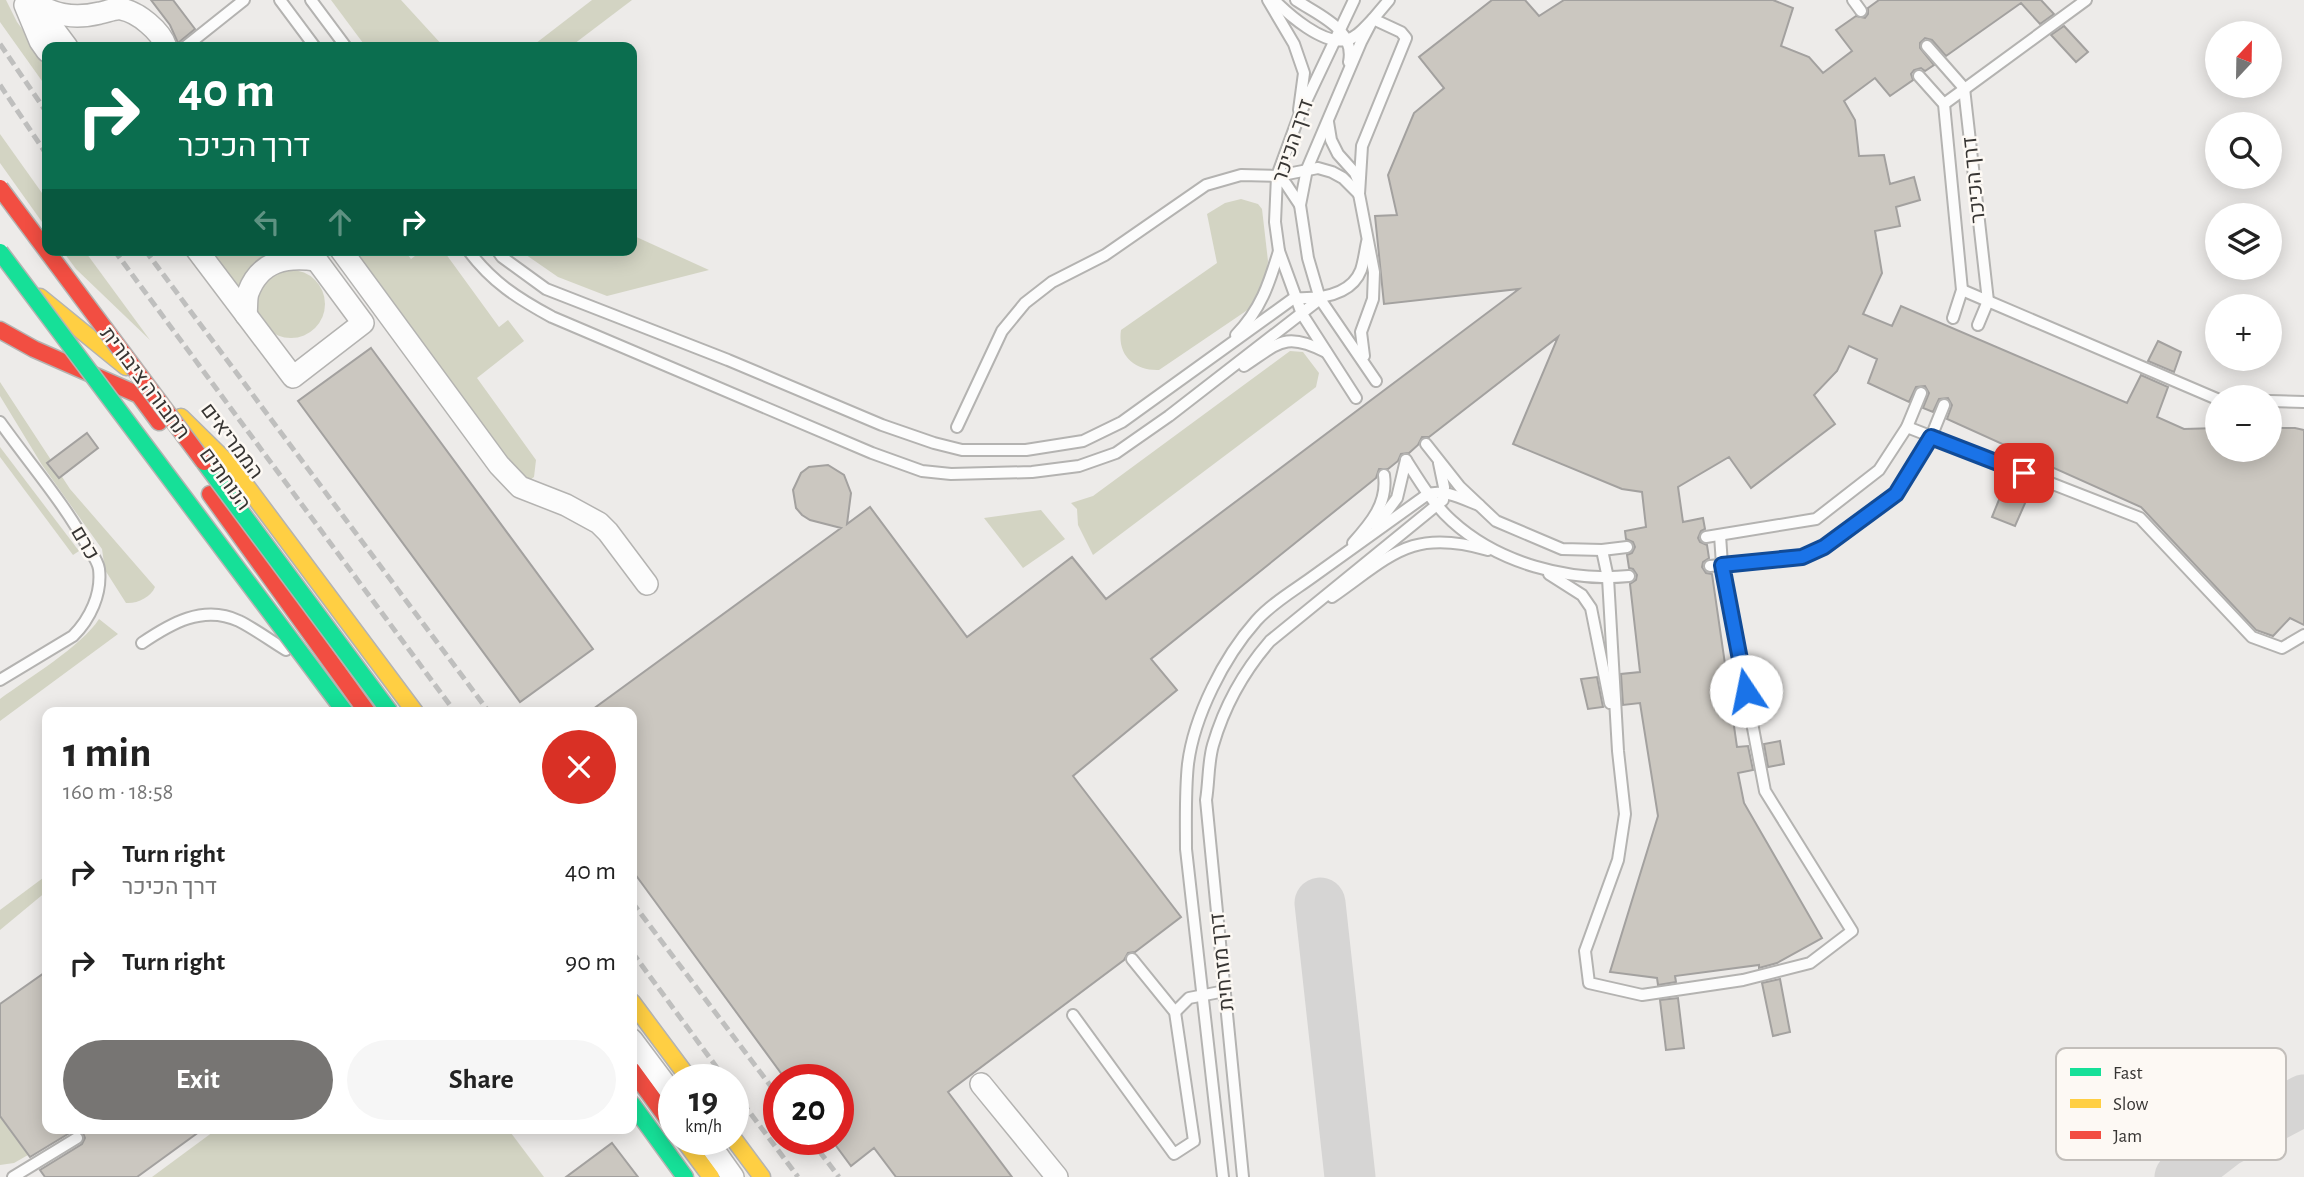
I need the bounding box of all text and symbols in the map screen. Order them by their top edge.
north arrow [2205,21,2282,98]
map controls [2205,21,2282,462]
text: 40 m [178,67,275,116]
icon: right [63,70,154,161]
street label: דרך הכיכר [1269,97,1317,185]
button: search [2205,112,2282,189]
text: דרך הכיכר [178,130,310,162]
street label: דרך הכיכר [1959,136,1989,224]
icon: left [248,203,286,241]
icon: ahead [321,203,359,241]
icon: right [394,203,432,241]
button: layers [2205,203,2282,280]
button: + [2205,294,2282,371]
street label: תחבורה ציבורית [96,323,194,443]
button: − [2205,385,2282,462]
street label: הממריאים [197,399,267,483]
pin [1994,443,2054,503]
street label: הנוחתים [195,444,255,514]
icon: arrive [2005,454,2043,492]
street label: כרם [67,523,103,563]
position arrow [1709,654,1783,728]
button: close [542,730,616,804]
text: 1 min [63,732,152,774]
text: 160 m · 18:58 [63,781,174,804]
text: Turn right [122,841,225,867]
icon: right [63,853,101,891]
text: 40 m [565,858,616,884]
text: דרך הכיכר [122,876,217,899]
street label: דרך מזרחית [1206,912,1238,1012]
icon: right [63,944,101,982]
text: Turn right [122,949,225,975]
text: 90 m [565,949,616,975]
button: Exit [63,1040,333,1120]
button: Share [347,1040,616,1120]
legend [2056,1048,2286,1160]
speed limit sign: 20 [763,1064,854,1155]
text: Fast [2113,1064,2143,1083]
text: 19 [689,1083,718,1118]
text: Slow [2113,1095,2149,1114]
text: km/h [685,1118,722,1136]
text: Jam [2113,1127,2142,1146]

